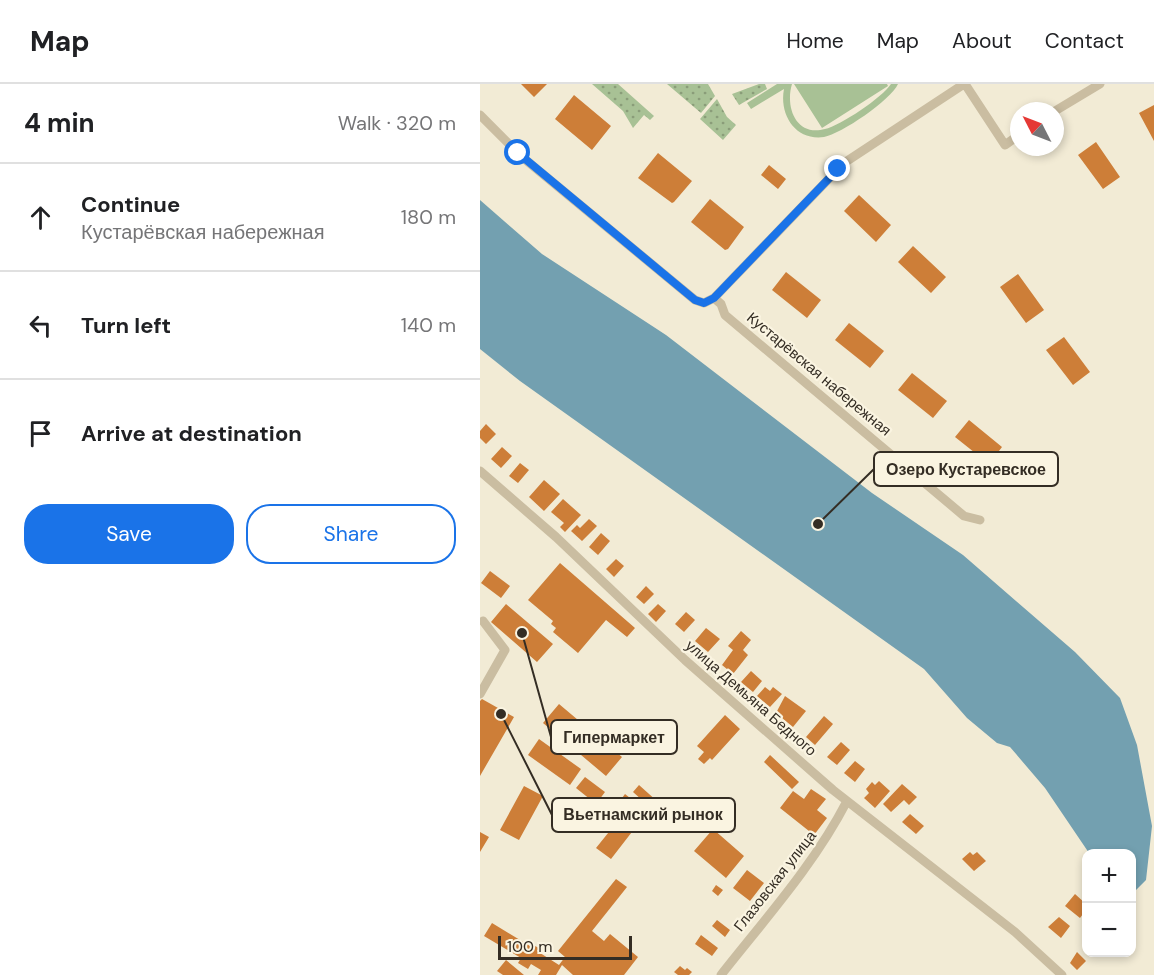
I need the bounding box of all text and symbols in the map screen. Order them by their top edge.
text: Map [30,23,90,60]
text: Home [786,27,844,55]
text: Map [877,27,919,55]
text: About [952,27,1012,55]
text: Contact [1045,27,1124,55]
north arrow [1010,102,1064,156]
text: 4 min [24,106,95,140]
text: Walk · 320 m [338,110,456,136]
route start [504,139,530,165]
route end [824,155,850,181]
text: Continue [81,190,180,219]
icon: ahead [24,201,57,234]
text: 180 m [401,204,456,230]
text: Кустарёвская набережная [81,219,325,245]
street label: Кустарёвская набережная [743,308,895,440]
icon: left [24,309,57,342]
text: Turn left [81,311,171,340]
text: 140 m [401,312,456,338]
icon: arrive [24,417,57,450]
text: Arrive at destination [81,419,302,448]
callout: Озеро Кустаревское [874,452,1058,486]
text: Озеро Кустаревское [886,459,1046,480]
button: Save [24,504,234,564]
button: Share [246,504,456,564]
street label: улица Демьяна Бедного [681,636,821,760]
callout: Гипермаркет [551,720,677,754]
text: Гипермаркет [563,727,665,748]
callout: Вьетнамский рынок [552,798,735,832]
text: Вьетнамский рынок [563,804,724,825]
street label: Глазовская улица [729,826,821,936]
map controls [1082,849,1136,957]
button: + [1082,849,1136,903]
button: − [1082,903,1136,957]
scale bar [498,933,632,960]
text: 100 m [507,936,552,957]

